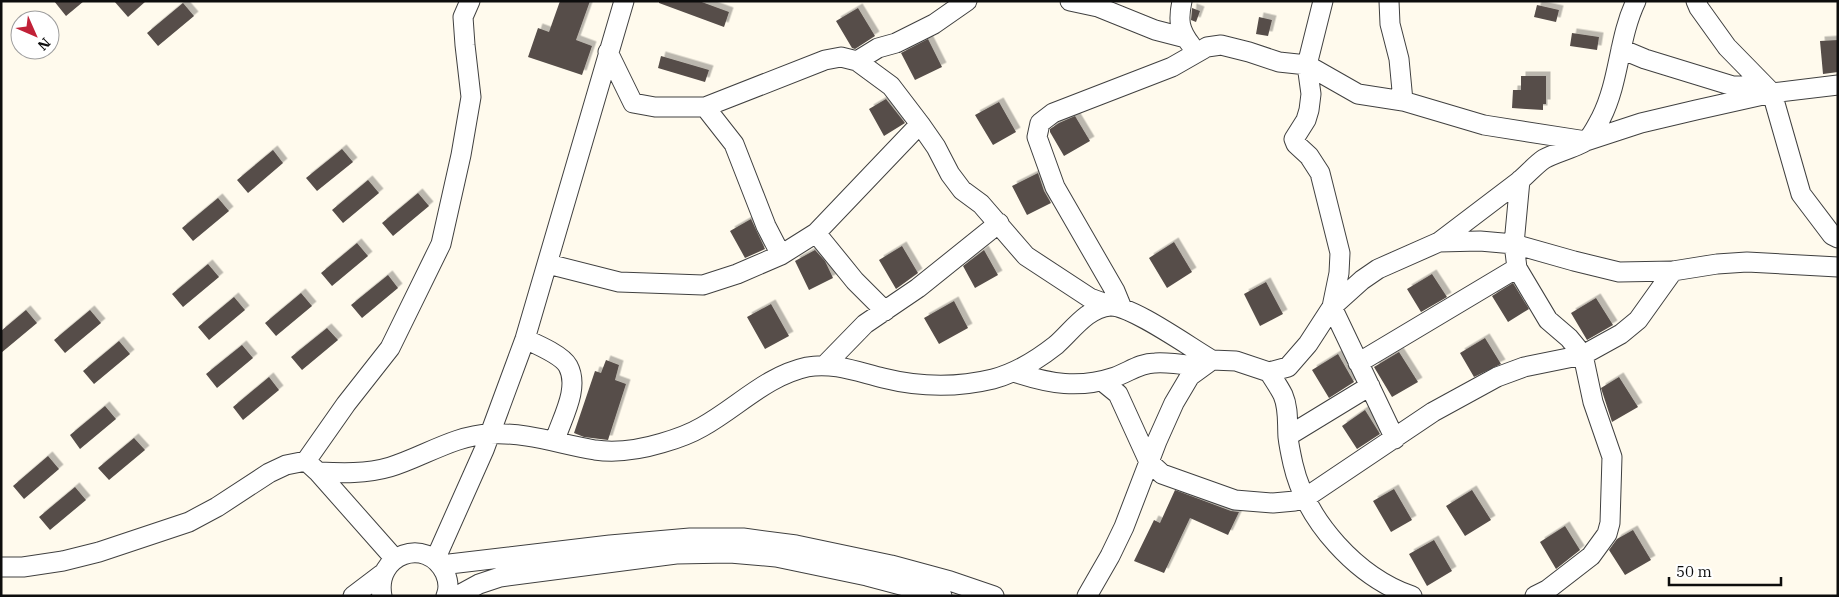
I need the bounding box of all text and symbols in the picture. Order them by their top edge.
north arrow [10,10,60,60]
text: N [34,34,54,54]
scale bar [1669,554,1782,586]
text: 50 m [1676,562,1712,581]

